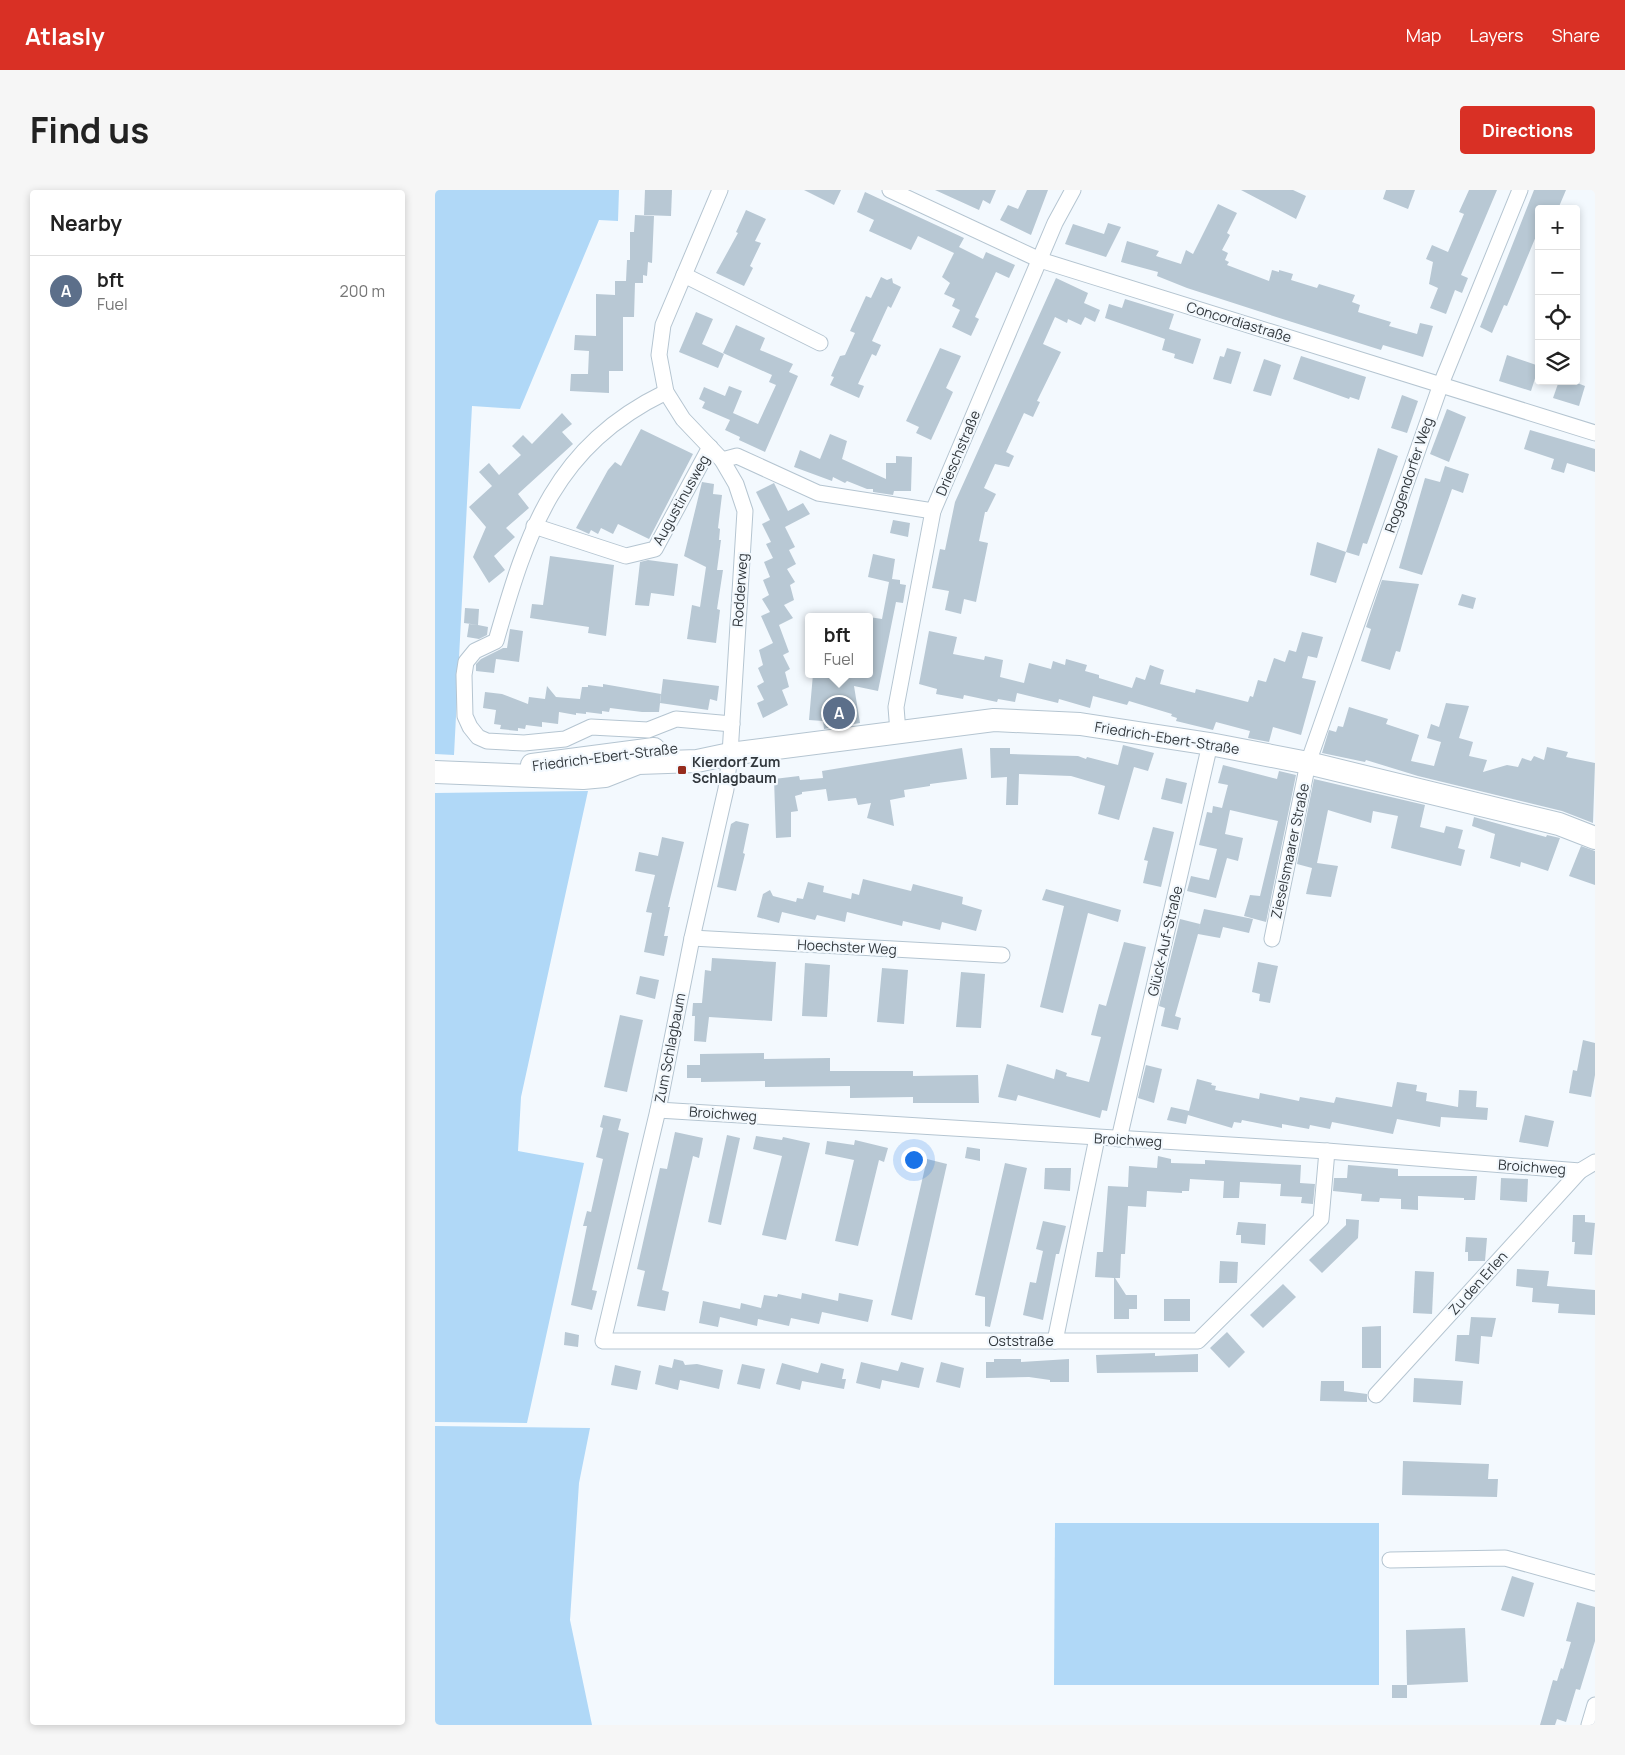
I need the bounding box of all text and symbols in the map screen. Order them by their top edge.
text: Atlasly [25,19,105,52]
text: Map [1406,23,1441,47]
text: Layers [1469,23,1523,47]
text: Share [1551,23,1600,47]
text: Find us [30,106,149,154]
button: Directions [1460,106,1595,154]
map controls [1535,205,1580,385]
button: + [1535,205,1580,250]
text: Nearby [50,209,122,237]
button: − [1535,250,1580,295]
text: bft [97,267,124,293]
text: A [61,280,71,302]
text: 200 m [340,280,385,302]
text: Fuel [97,293,128,315]
button: locate [1535,295,1580,340]
street label: Concordiastraße [1184,297,1294,346]
button: layers [1535,340,1580,385]
street label: Drieschstraße [931,407,984,499]
street label: Roggendorfer Weg [1380,415,1437,535]
street label: Augustinusweg [648,451,713,548]
street label: Rodderweg [727,552,752,627]
popup [805,613,873,678]
text: bft [824,622,851,648]
text: Fuel [824,648,854,670]
pin: A [823,694,855,732]
street label: Friedrich-Ebert-Straße [1093,717,1241,758]
street label: Friedrich-Ebert-Straße [531,738,679,775]
place label: Kierdorf Zum Schlagbaum [692,752,780,787]
marker: Kierdorf Zum Schlagbaum [676,764,688,776]
street label: Zieselsmaarer Straße [1266,781,1313,920]
street label: Glück-Auf-Straße [1143,884,1186,998]
street label: Hoechster Weg [797,934,897,959]
street label: Zum Schlagbaum [650,991,690,1105]
street label: Broichweg [688,1102,758,1125]
street label: Broichweg [1094,1128,1163,1151]
your location [901,1147,927,1173]
street label: Broichweg [1497,1155,1567,1178]
street label: Zu den Erlen [1444,1247,1511,1319]
street label: Oststraße [988,1331,1054,1350]

